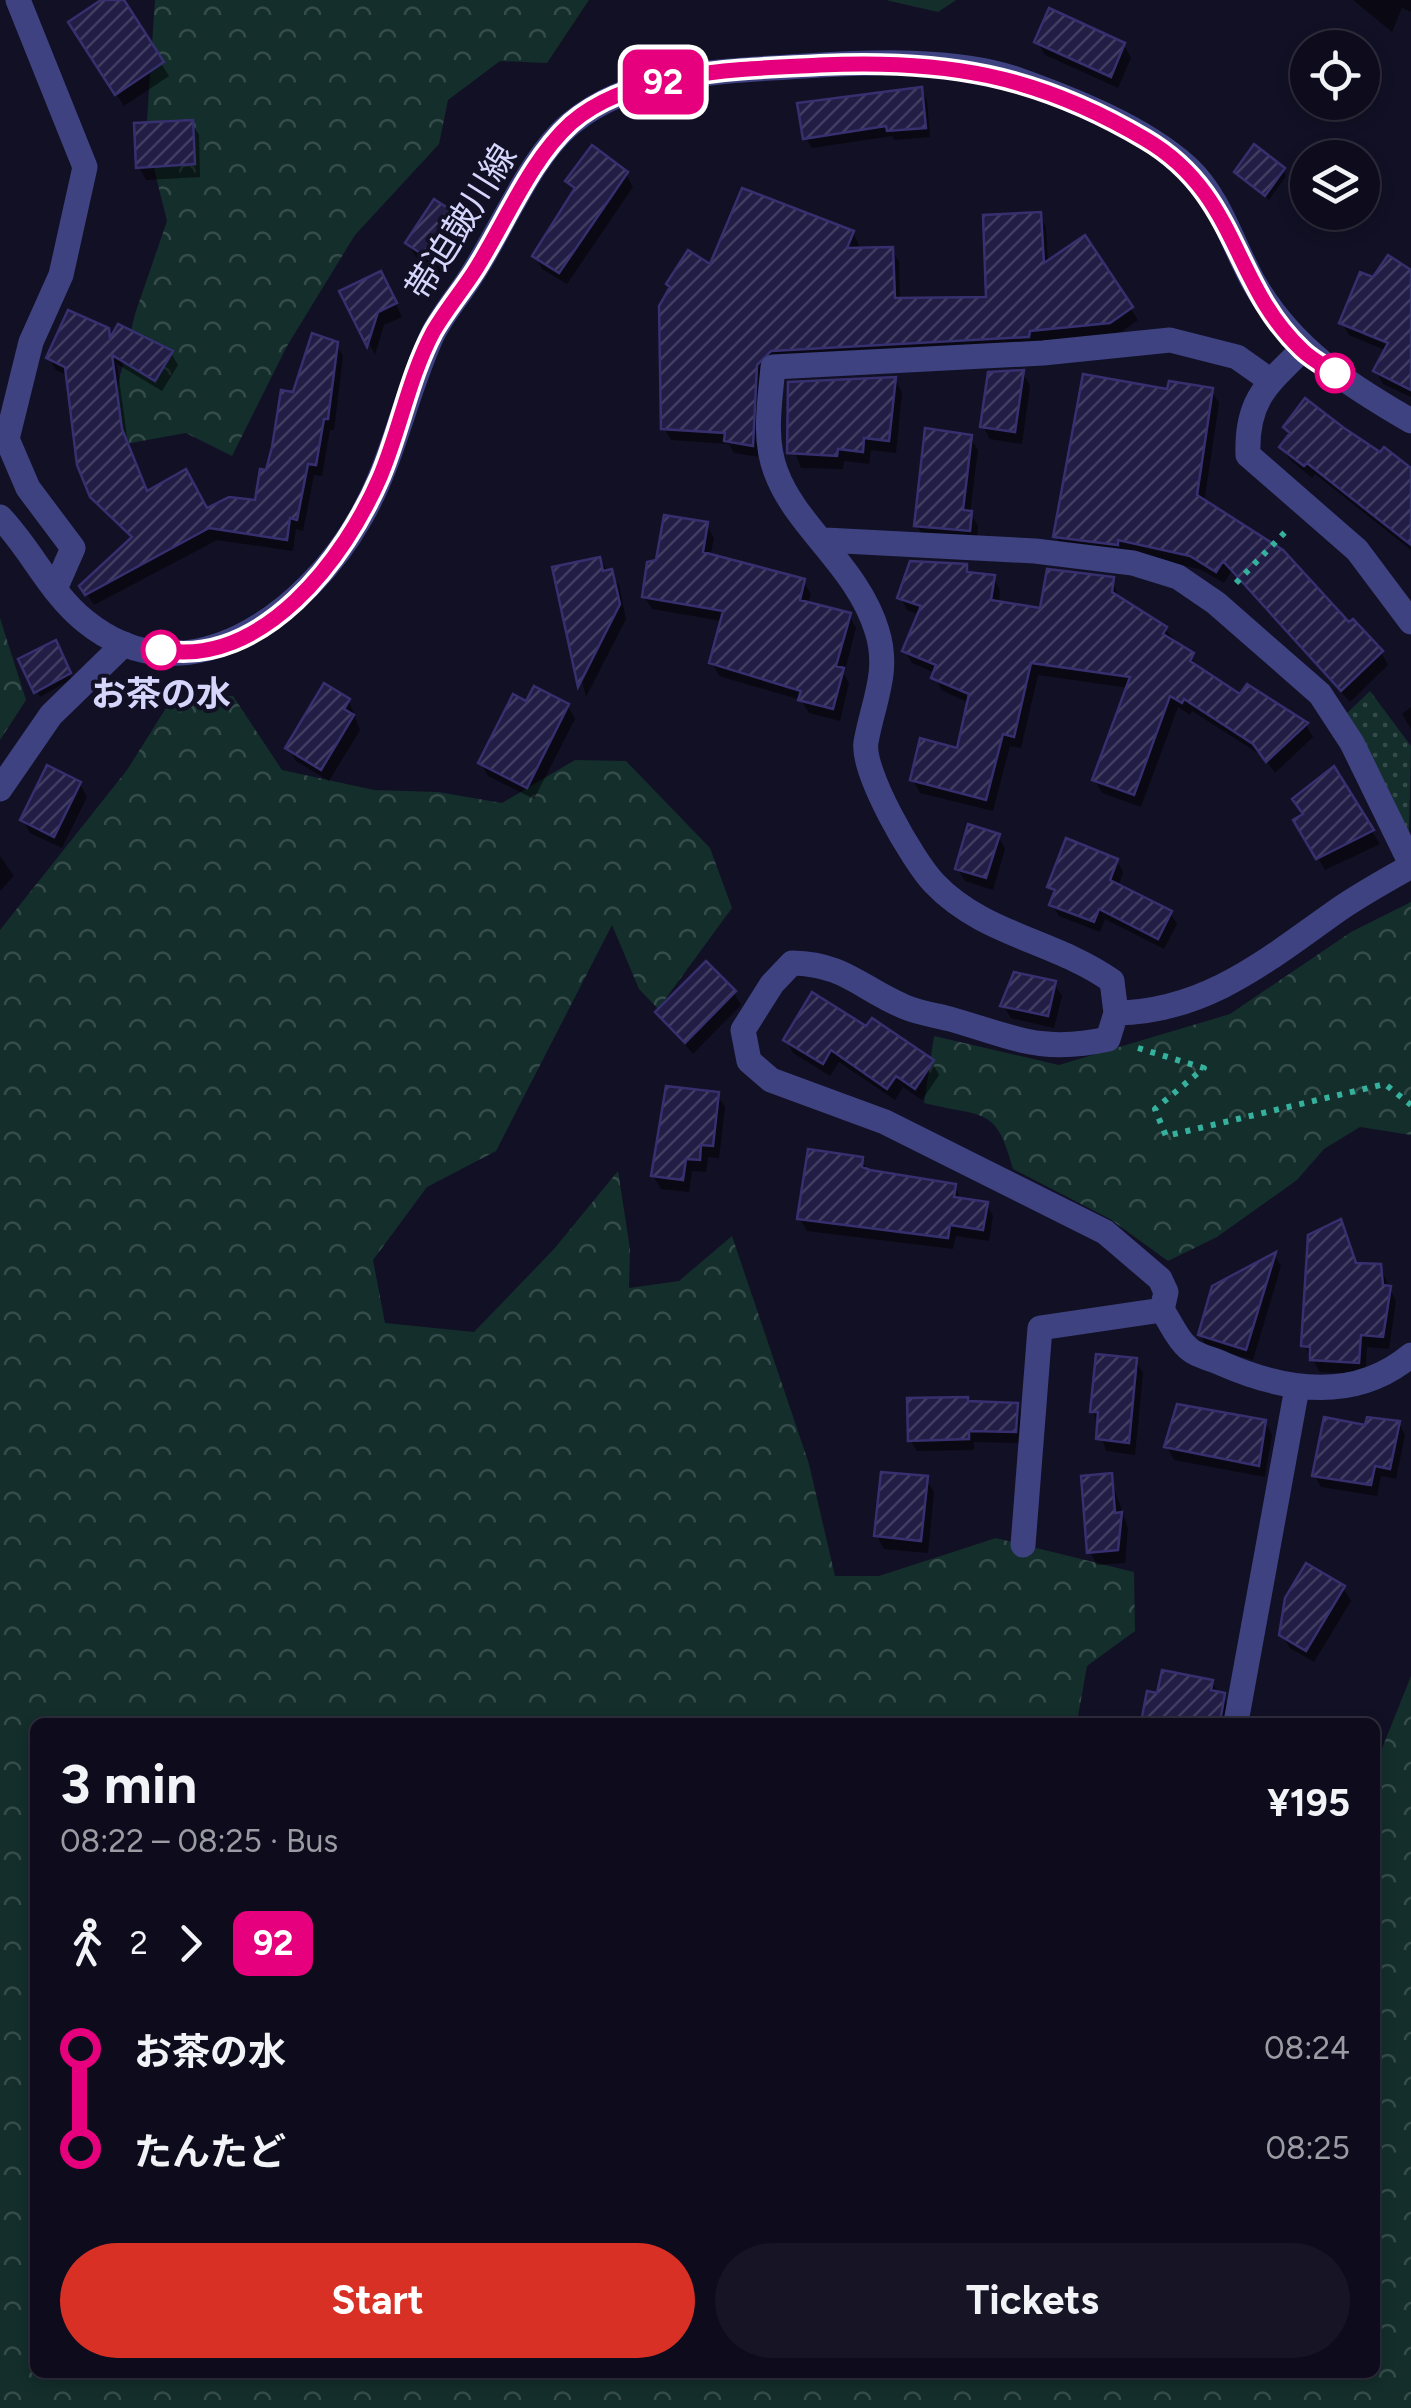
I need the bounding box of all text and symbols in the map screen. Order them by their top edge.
map controls [1290,30,1380,230]
button: locate [1290,30,1380,120]
line badge: 92 [618,49,708,114]
text: 92 [643,61,683,103]
street label: 帯迫皷川線 [397,137,525,307]
button: layers [1290,140,1380,230]
unlabelled marker [1316,354,1354,392]
marker: お茶の水 [142,631,180,669]
place label: お茶の水 [91,673,231,715]
text: 3 min [60,1751,197,1817]
text: ¥195 [1267,1780,1350,1826]
text: 08:22 – 08:25 · Bus [60,1822,338,1860]
icon: walk [60,1916,115,1971]
icon: forward [163,1916,218,1971]
text: 92 [253,1922,293,1964]
text: 2 [130,1924,148,1962]
text: お茶の水 [134,2029,286,2075]
text: 08:24 [1264,2029,1350,2067]
text: たんたど [134,2129,286,2175]
text: 08:25 [1265,2129,1350,2167]
button: Start [60,2243,695,2358]
button: Tickets [715,2243,1350,2358]

